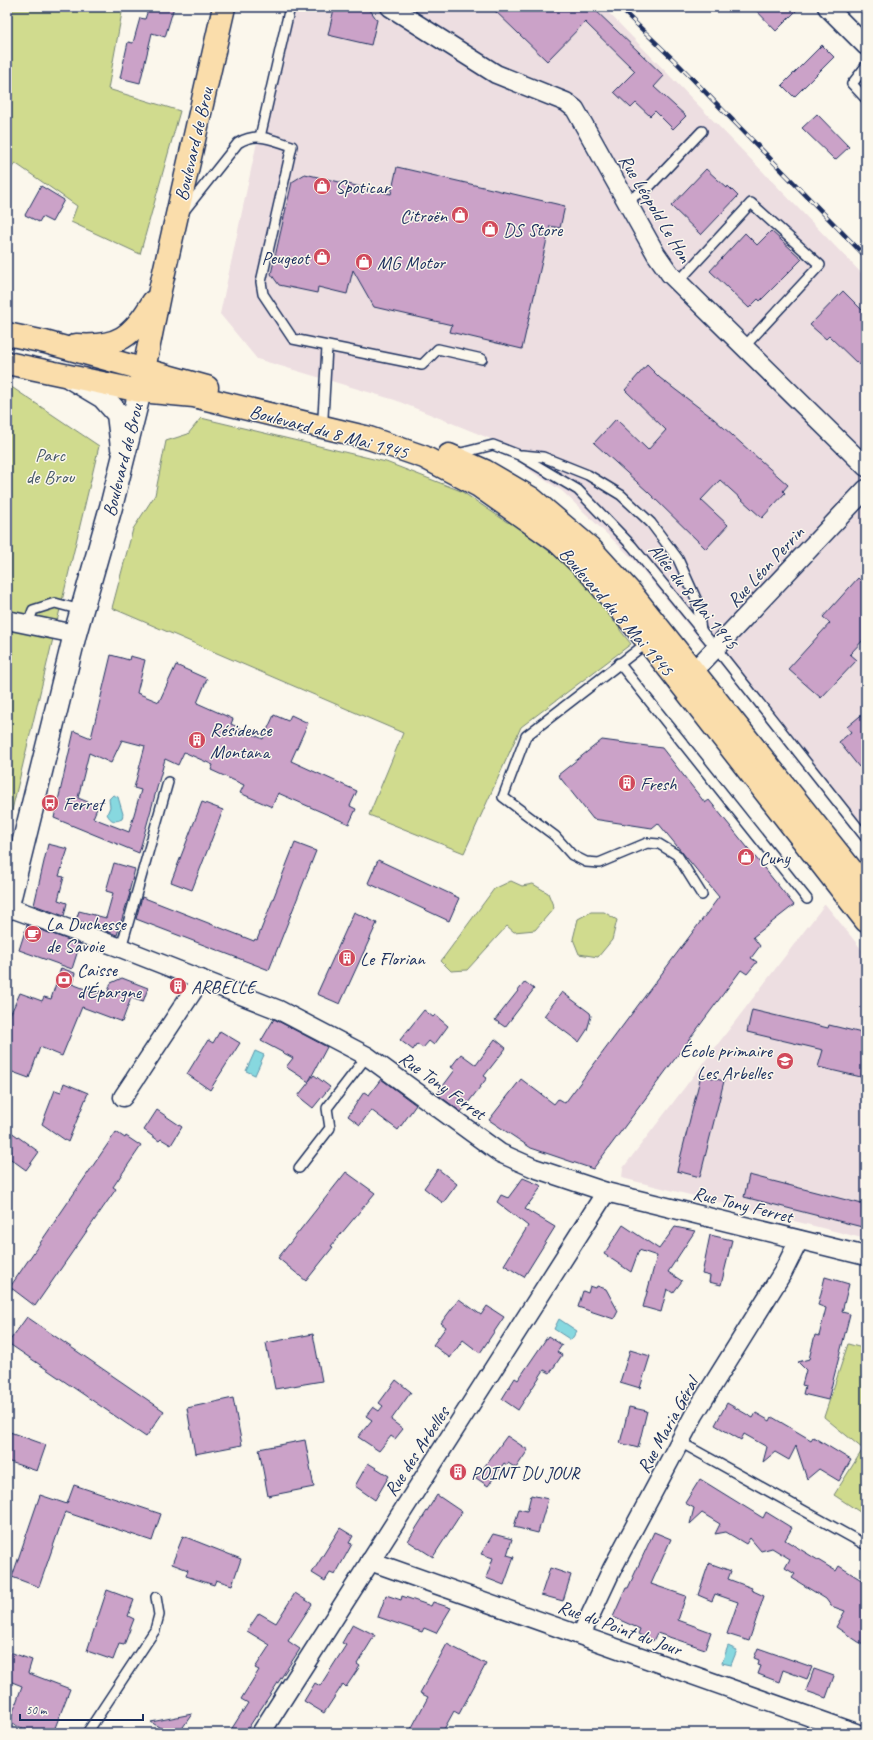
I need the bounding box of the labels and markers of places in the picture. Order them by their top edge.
place label: Spoticar [335,175,392,199]
shop icon: Spoticar [312,176,332,196]
place label: Citroën [400,204,447,228]
shop icon: Citroën [450,205,470,225]
place label: DS Store [503,218,564,242]
shop icon: DS Store [480,219,500,239]
place label: Peugeot [261,246,311,270]
shop icon: Peugeot [312,247,332,267]
place label: MG Motor [377,251,446,275]
shop icon: MG Motor [354,252,374,272]
place label: Résidence Montana [210,718,273,764]
building icon: Résidence Montana [187,730,207,750]
place label: Fresh [640,772,677,796]
building icon: Fresh [617,773,637,793]
place label: Ferret [63,792,106,816]
bus stop icon: Ferret [40,793,60,813]
place label: Cuny [759,846,791,870]
shop icon: Cuny [736,847,756,867]
place label: La Duchesse de Savoie [46,912,128,958]
cafe icon: La Duchesse de Savoie [23,924,43,944]
place label: Le Florian [360,947,426,971]
building icon: Le Florian [337,948,357,968]
place label: Caisse d'Épargne [77,958,143,1004]
bank icon: Caisse d'Épargne [54,970,74,990]
place label: ARBELLE [191,975,258,999]
building icon: ARBELLE [168,976,188,996]
place label: École primaire Les Arbelles [680,1039,774,1085]
school or university icon: École primaire Les Arbelles [775,1051,795,1071]
place label: POINT DU JOUR [471,1461,581,1485]
building icon: POINT DU JOUR [448,1462,468,1482]

